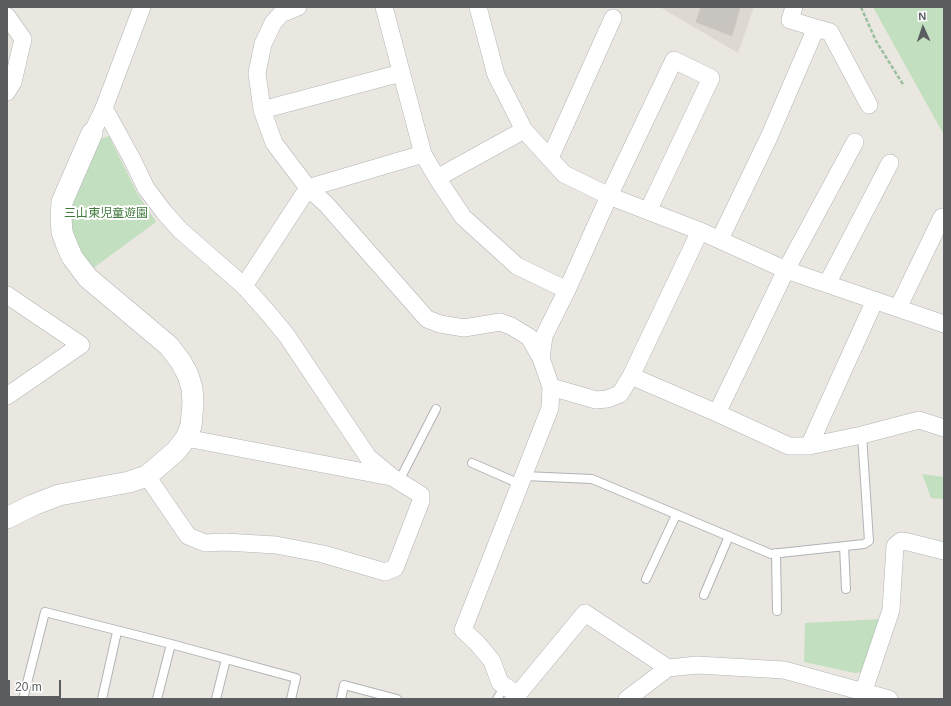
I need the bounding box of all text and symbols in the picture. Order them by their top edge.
north arrow [903,8,943,48]
text: N [918,10,927,22]
park label: 三山東児童遊園 [64,207,148,221]
scale bar [10,672,63,698]
text: 20 m [15,680,42,694]

